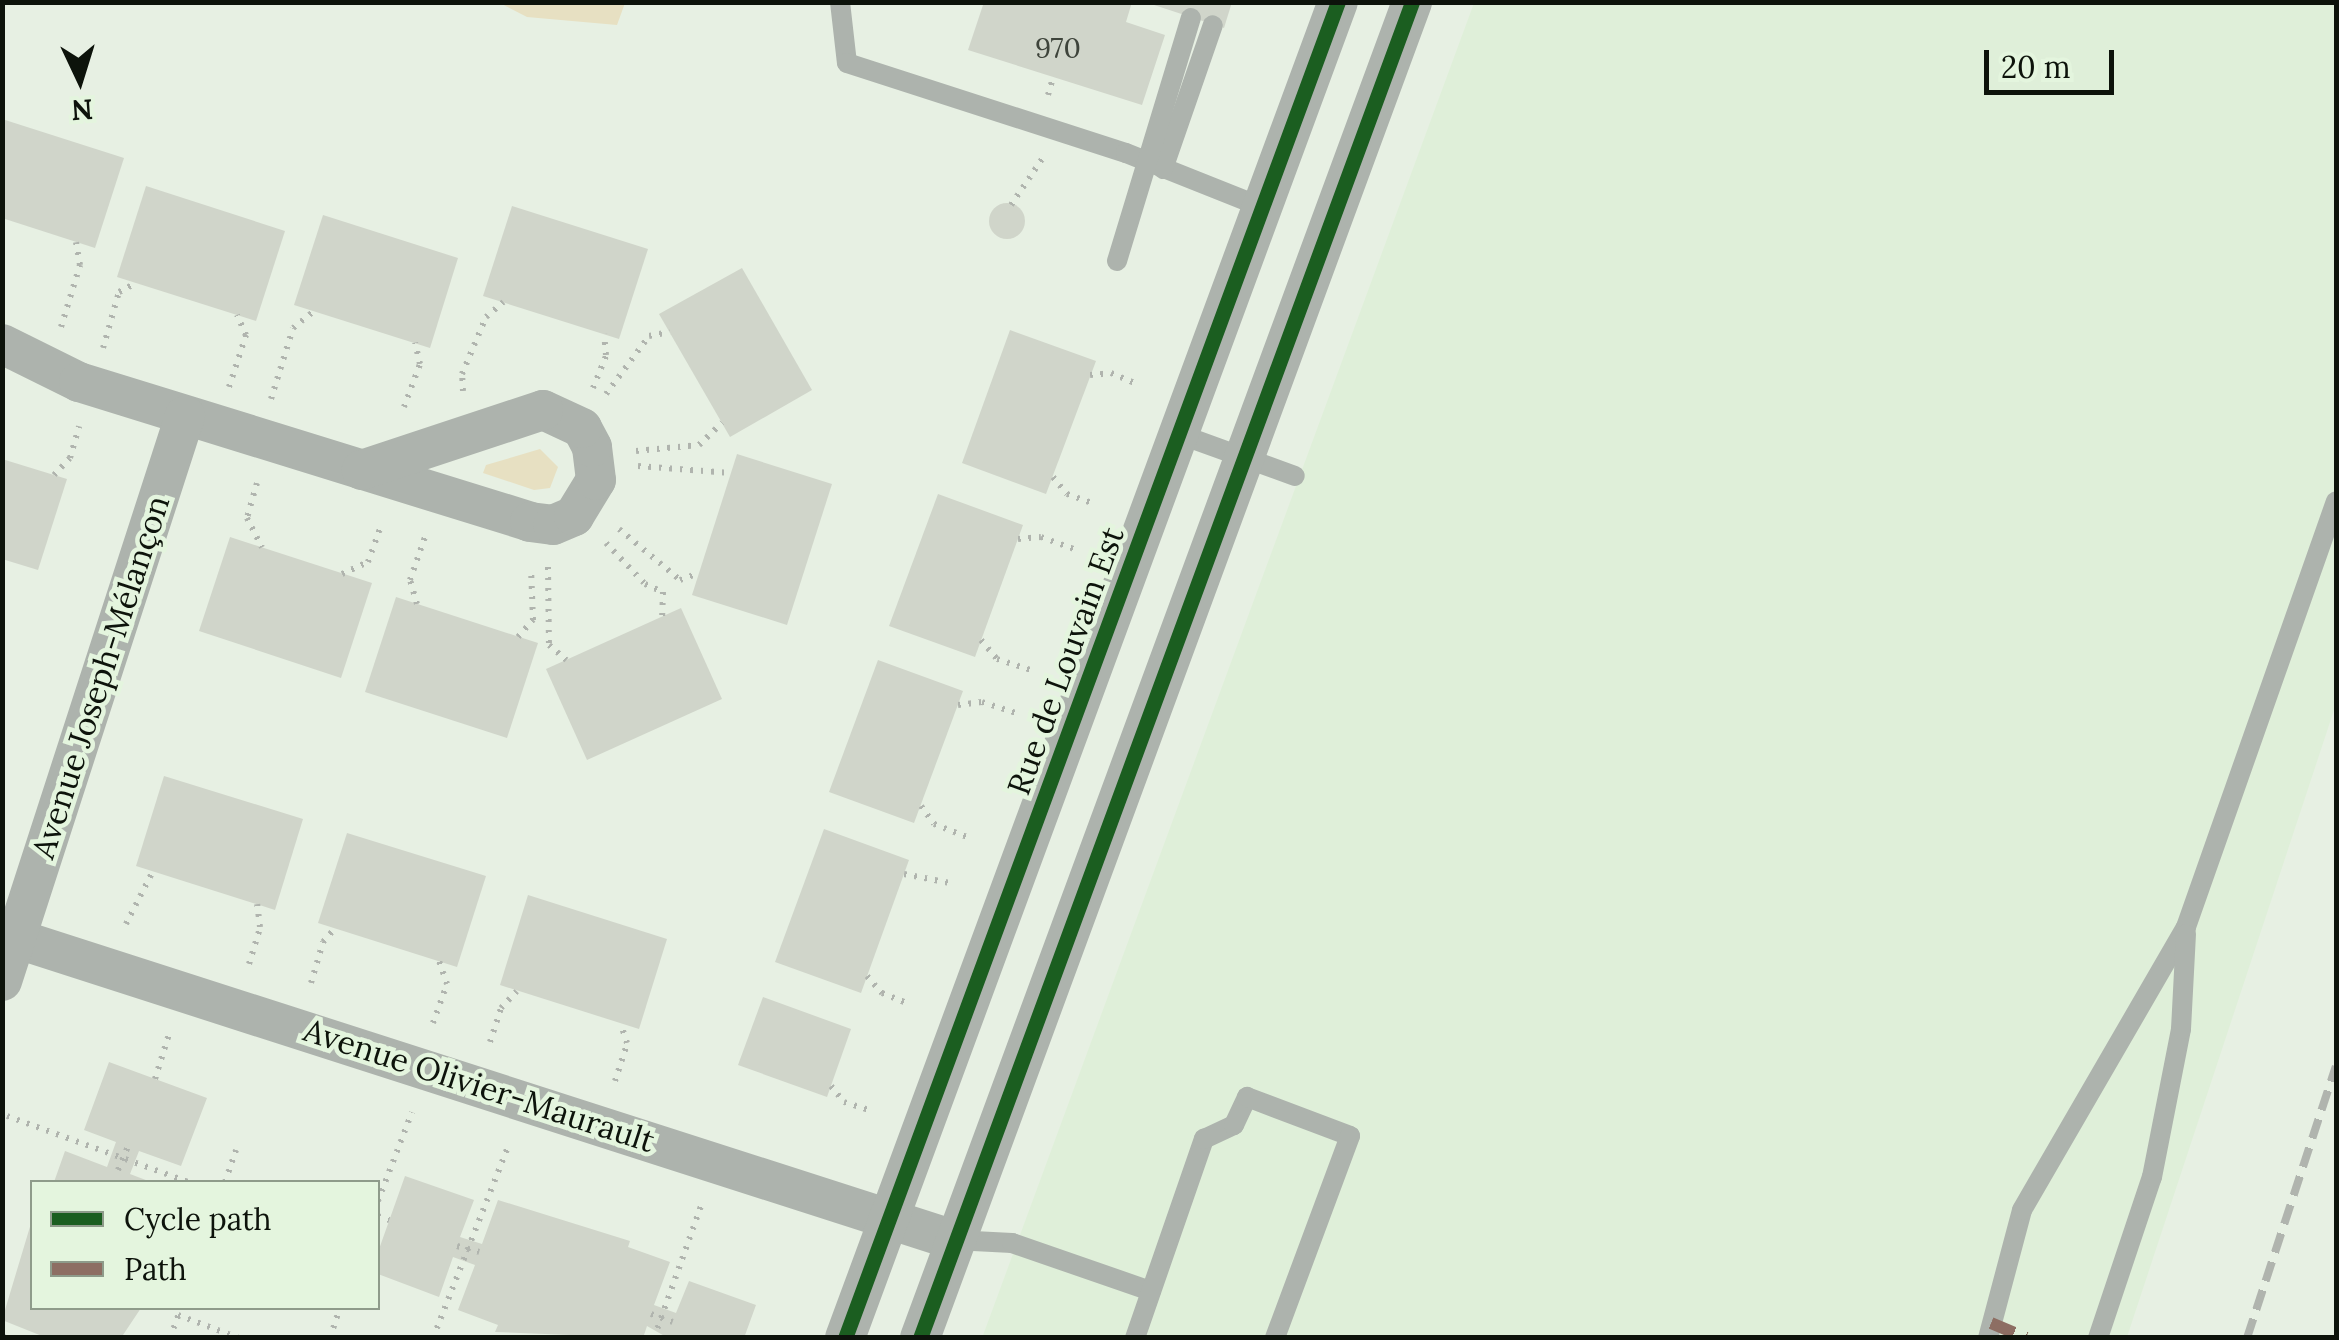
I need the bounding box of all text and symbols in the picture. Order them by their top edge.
north arrow [30,30,130,130]
scale bar [1989,30,2119,92]
house number: 970 [1035,31,1081,65]
text: 20 m [2001,48,2070,86]
text: N [70,91,94,129]
street label: Avenue Joseph-Mélançon [24,491,178,863]
street label: Rue de Louvain Est [1000,522,1132,800]
street label: Avenue Olivier-Maurault [299,1011,659,1161]
legend [30,1180,380,1310]
text: Cycle path [124,1200,272,1238]
text: Path [124,1250,187,1288]

